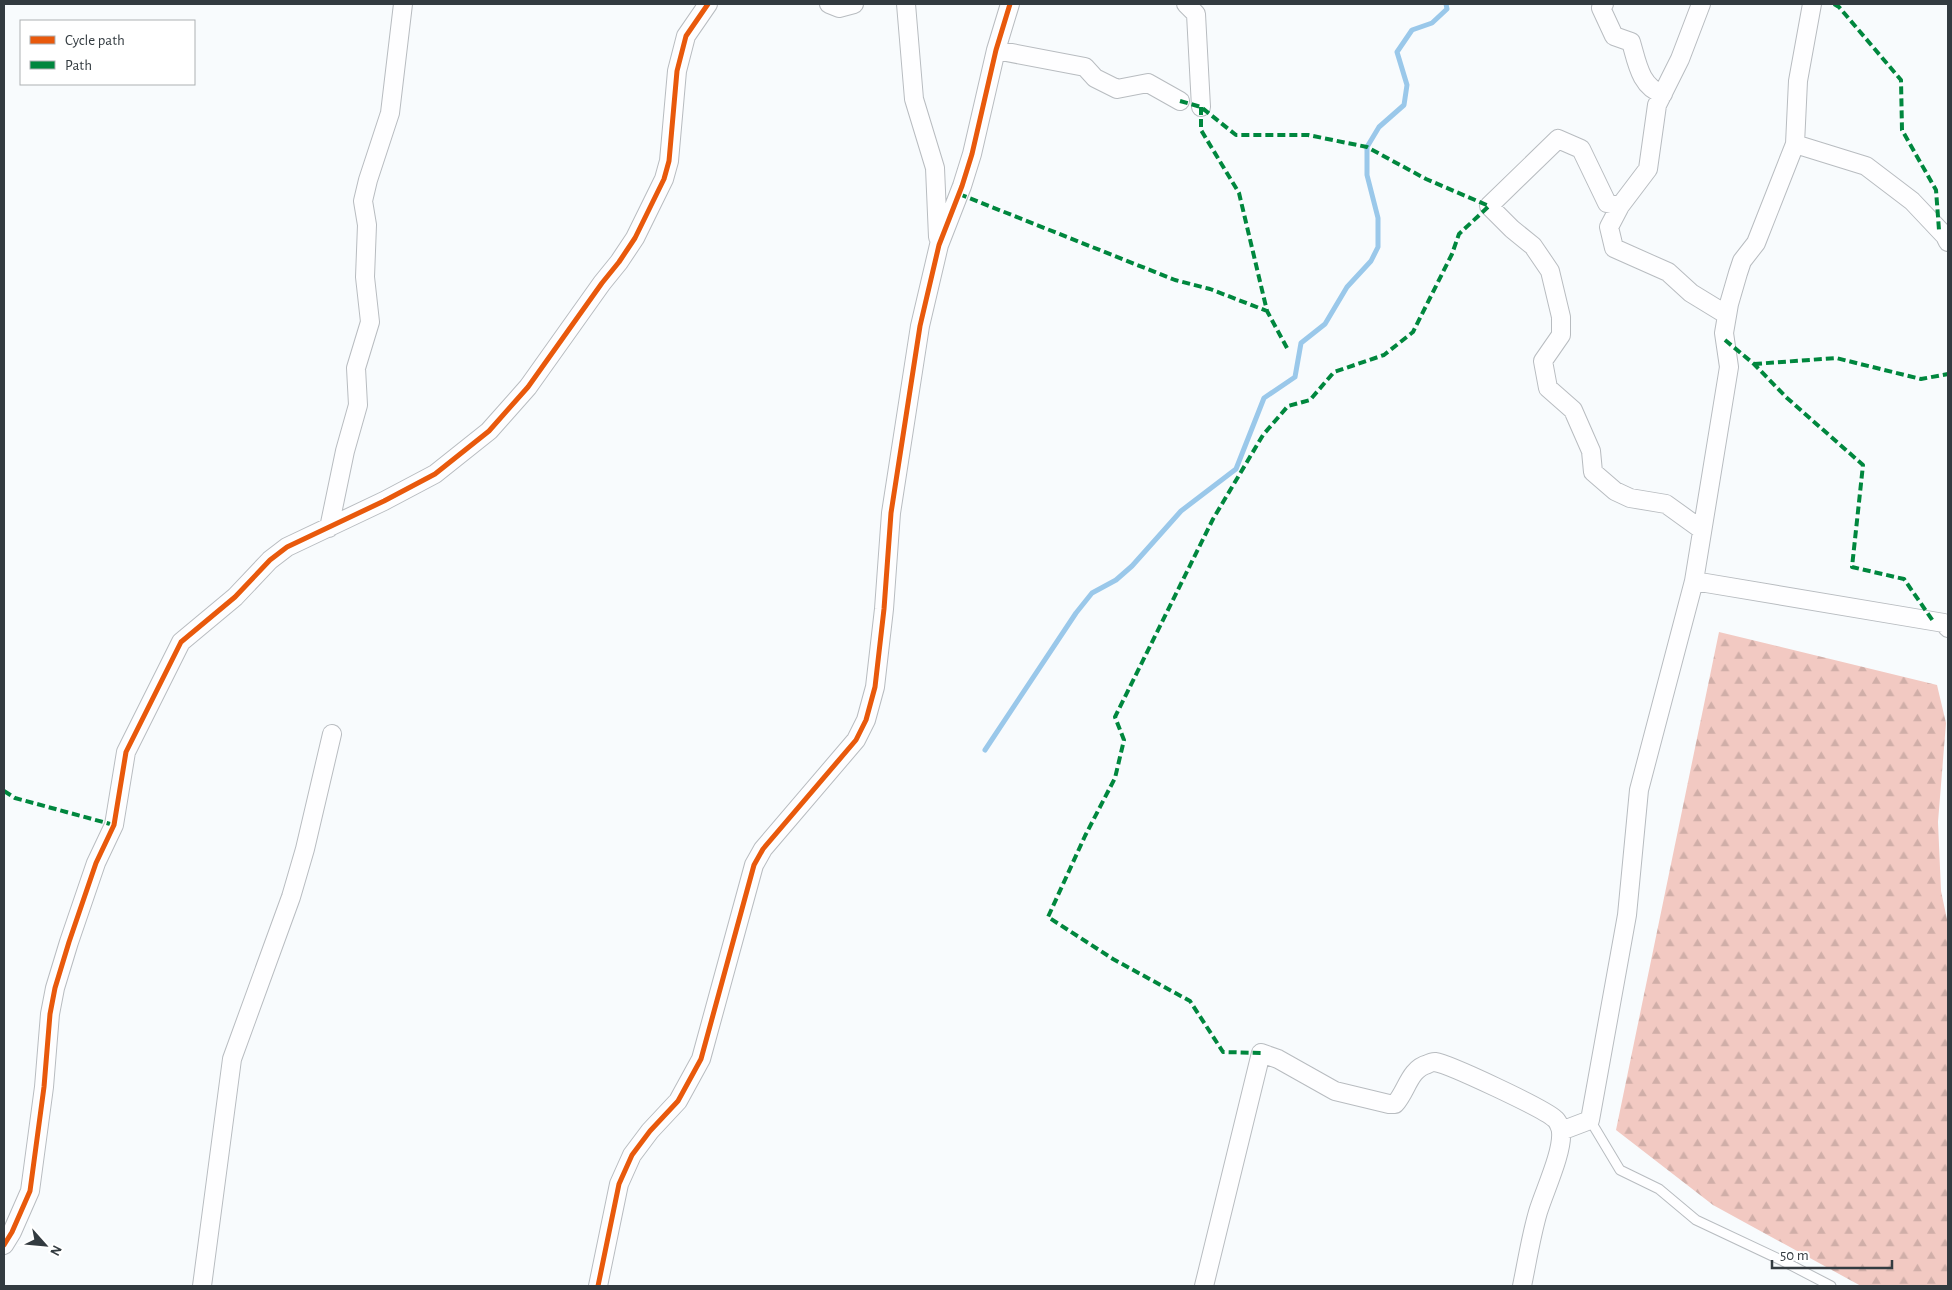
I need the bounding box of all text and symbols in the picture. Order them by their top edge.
legend [20,20,195,85]
text: Cycle path [65,33,125,48]
text: Path [65,58,92,73]
north arrow [20,1220,70,1270]
scale bar [1772,1238,1892,1270]
text: N [47,1243,64,1258]
text: 50 m [1780,1248,1809,1263]

